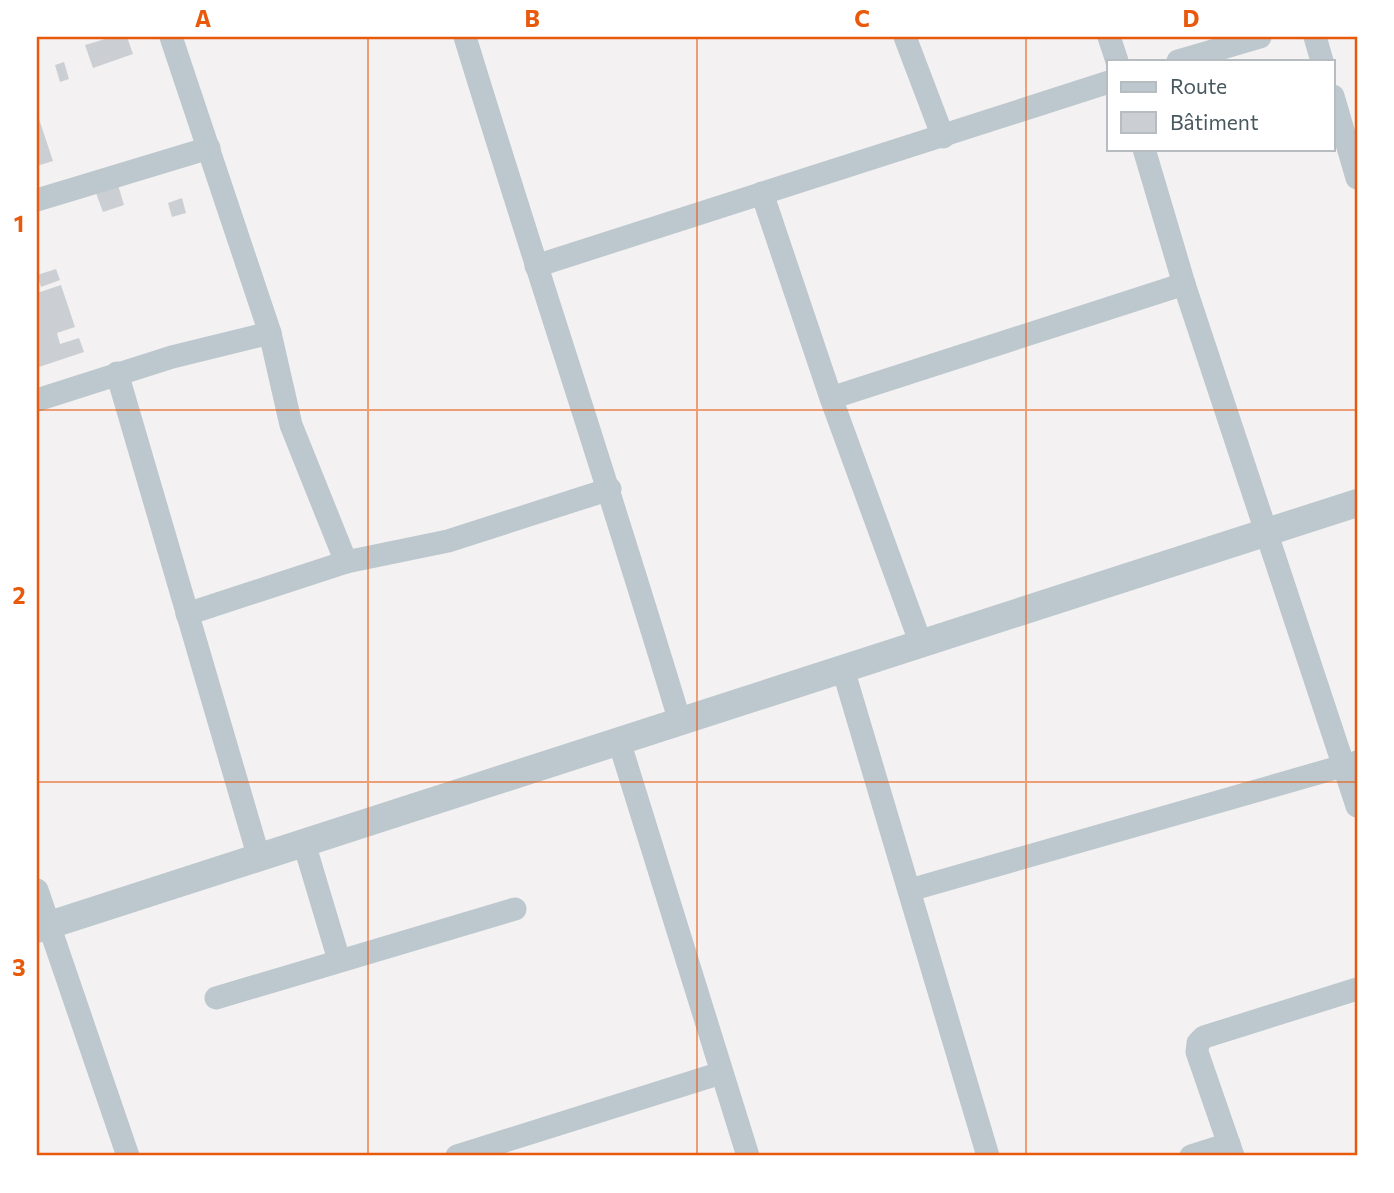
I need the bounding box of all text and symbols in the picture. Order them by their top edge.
text: A [195,4,212,32]
text: B [524,4,540,32]
text: C [854,4,870,32]
text: D [1183,4,1200,32]
legend [1107,60,1334,150]
text: Route [1170,73,1227,98]
text: Bâtiment [1170,109,1259,134]
text: 1 [14,209,24,237]
text: 2 [12,581,26,609]
text: 3 [12,953,26,981]

